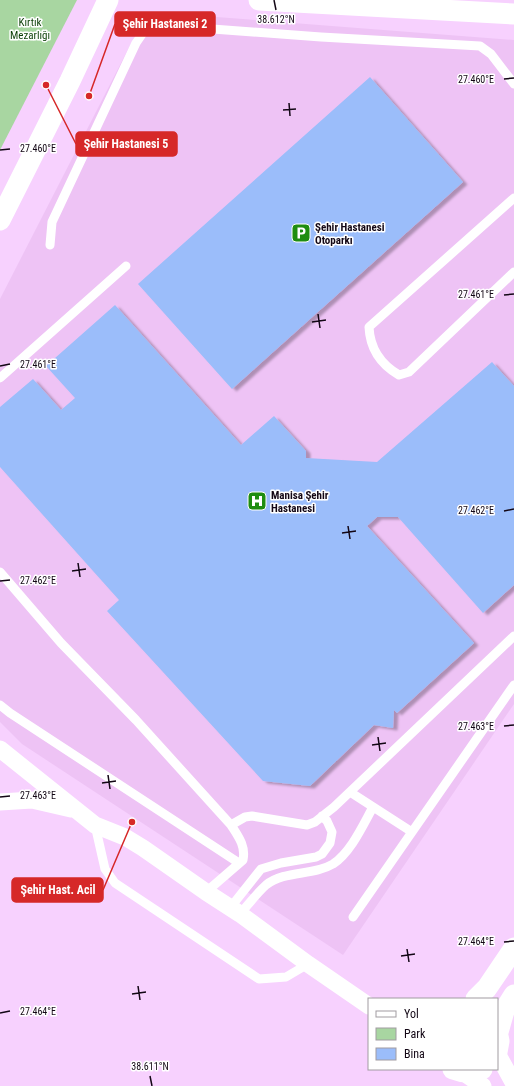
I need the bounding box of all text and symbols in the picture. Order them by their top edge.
callout: Şehir Hastanesi 2 [115,12,215,36]
text: 38.612°N [257,14,295,25]
park label: Kırtık Mezarlığı [10,16,50,42]
text: Şehir Hastanesi 2 [123,17,207,31]
text: 27.460°E [458,74,494,85]
callout: Şehir Hastanesi 5 [76,132,177,156]
text: Şehir Hastanesi 5 [84,137,168,151]
text: 27.460°E [20,143,56,154]
place label: Şehir Hastanesi Otoparkı [315,221,385,247]
parking icon: Şehir Hastanesi Otoparkı [290,222,312,244]
text: 27.461°E [458,289,494,300]
text: 27.461°E [20,359,56,370]
place label: Manisa Şehir Hastanesi [271,489,329,515]
hospital icon: Manisa Şehir Hastanesi [246,490,268,512]
text: 27.462°E [458,505,494,516]
text: 27.462°E [20,575,56,586]
text: 27.463°E [458,721,494,732]
text: 27.463°E [20,790,56,801]
callout: Şehir Hast. Acil [12,878,103,902]
text: Şehir Hast. Acil [20,883,96,897]
text: 27.464°E [458,936,494,947]
legend [368,998,498,1070]
text: 27.464°E [20,1006,56,1017]
text: Yol [404,1007,419,1021]
text: Park [404,1027,426,1041]
text: Bina [404,1047,425,1061]
text: 38.611°N [131,1061,169,1072]

